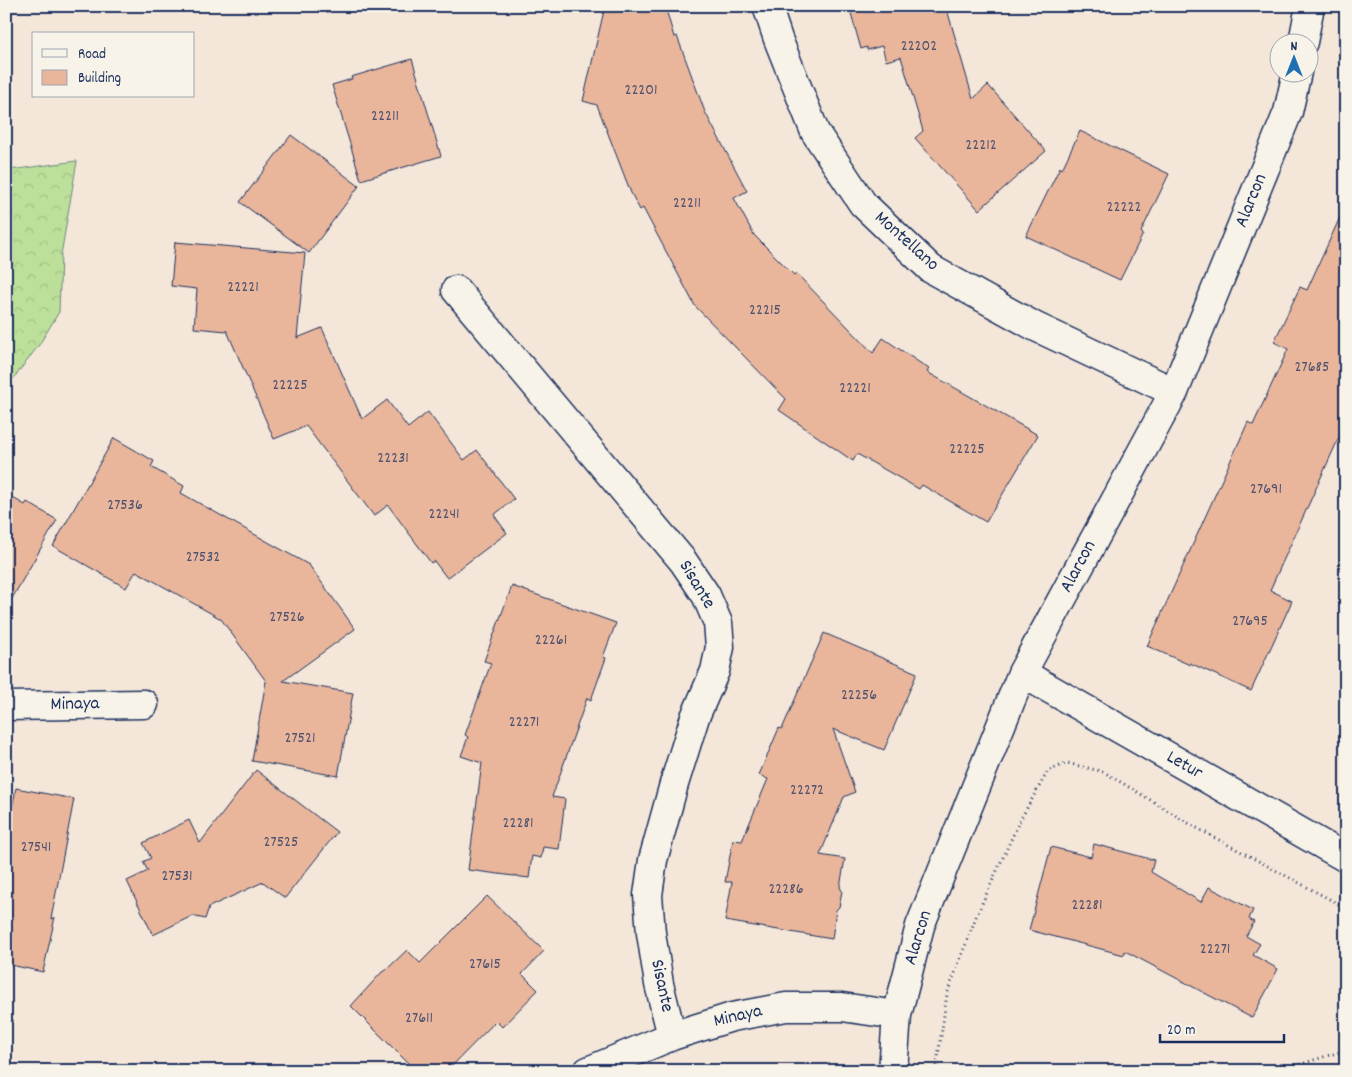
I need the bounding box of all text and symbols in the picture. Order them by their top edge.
legend [32,32,195,98]
north arrow [1270,32,1320,82]
house number: 22202 [901,35,937,58]
text: N [1291,37,1298,57]
text: Road [78,44,106,66]
text: Building [78,68,121,90]
house number: 22201 [624,79,658,102]
house number: 22211 [371,105,399,128]
house number: 22212 [965,134,997,157]
street label: Alarcon [1229,170,1275,232]
house number: 22211 [673,192,701,215]
house number: 22222 [1107,196,1141,219]
street label: Montellano [868,206,944,278]
house number: 22221 [227,276,259,299]
house number: 22215 [749,299,781,322]
house number: 27685 [1295,356,1329,379]
house number: 22225 [272,374,308,397]
house number: 22221 [839,377,871,400]
house number: 22225 [949,438,985,461]
house number: 22231 [377,447,409,470]
house number: 27691 [1250,478,1282,501]
house number: 27536 [107,494,143,517]
house number: 22241 [428,503,460,526]
street label: Alarcon [1054,536,1104,598]
house number: 27532 [186,546,220,569]
street label: Sisante [671,555,721,615]
house number: 27526 [269,606,305,629]
house number: 27695 [1232,610,1268,633]
house number: 22261 [535,629,567,652]
house number: 22256 [841,684,877,707]
street label: Minaya [50,691,101,719]
house number: 22271 [509,711,539,734]
house number: 27521 [284,727,316,750]
street label: Letur [1161,745,1207,787]
house number: 22272 [790,779,824,802]
house number: 22281 [503,812,533,835]
house number: 27525 [264,831,298,854]
house number: 27541 [21,836,51,859]
house number: 27531 [161,865,193,888]
house number: 22286 [768,878,804,901]
house number: 22281 [1072,894,1102,917]
street label: Alarcon [898,907,940,969]
house number: 22271 [1200,938,1230,961]
house number: 27615 [469,953,501,976]
street label: Sisante [642,957,680,1015]
street label: Minaya [711,998,766,1036]
house number: 27611 [405,1007,433,1030]
scale bar [1160,1012,1283,1044]
text: 20 m [1167,1020,1195,1042]

